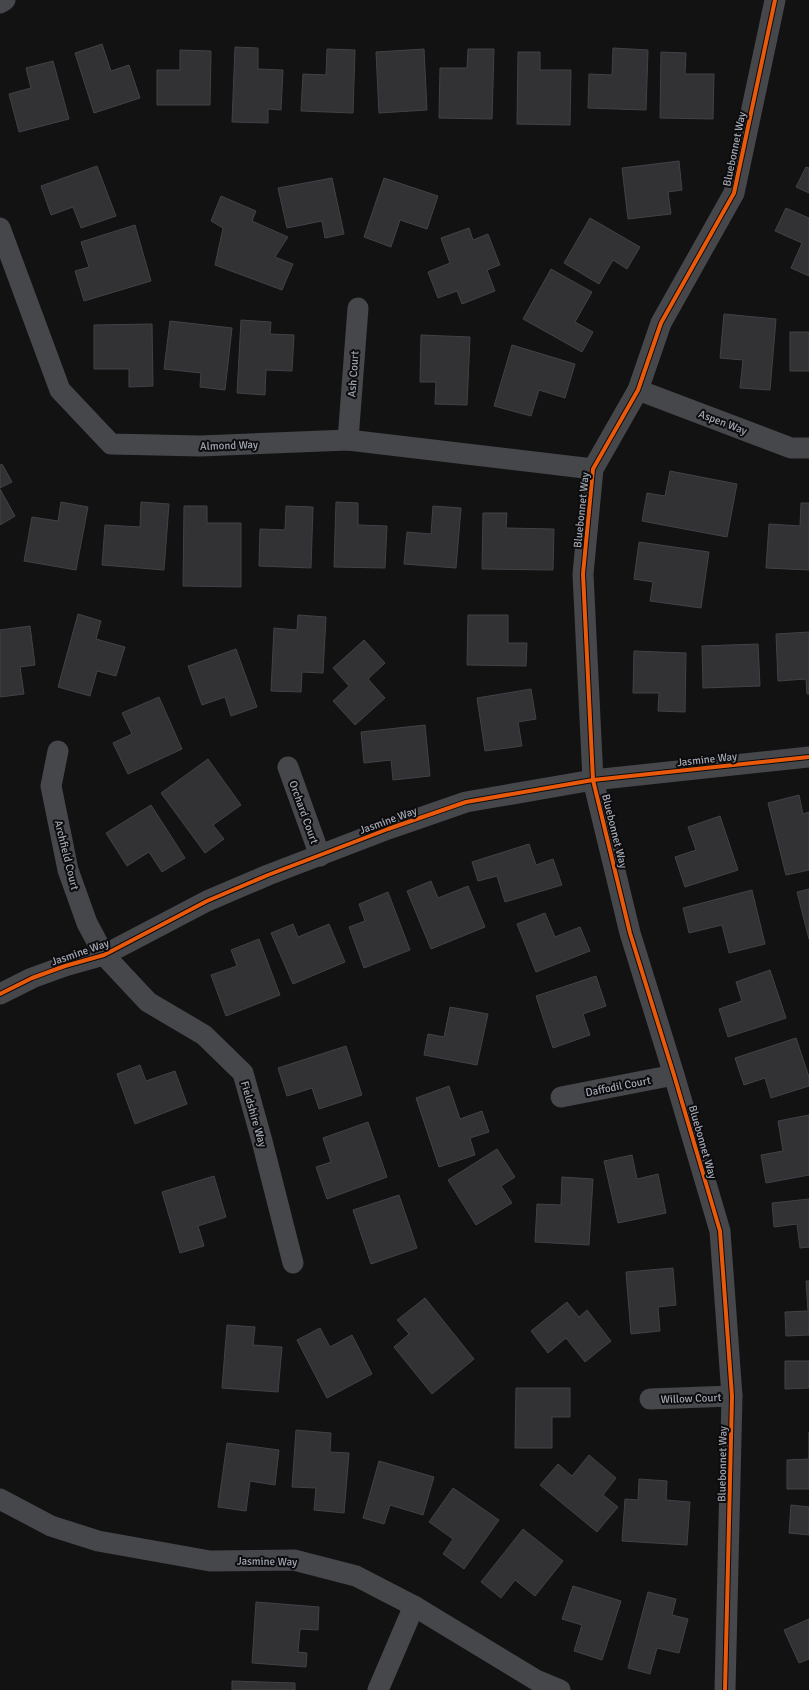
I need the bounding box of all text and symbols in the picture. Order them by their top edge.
street label: Bluebonnet Way [720,110,749,188]
street label: Ash Court [345,350,362,398]
street label: Aspen Way [697,407,750,438]
street label: Almond Way [200,438,259,453]
street label: Bluebonnet Way [571,471,592,549]
street label: Jasmine Way [676,750,739,769]
street label: Orchard Court [286,779,321,846]
street label: Bluebonnet Way [599,793,630,870]
street label: Jasmine Way [358,804,419,837]
street label: Archfield Court [52,819,82,892]
street label: Jasmine Way [50,936,112,968]
street label: Daffodil Court [584,1074,652,1099]
street label: Fieldshire Way [238,1080,269,1150]
street label: Bluebonnet Way [686,1104,719,1181]
street label: Willow Court [660,1391,722,1406]
street label: Bluebonnet Way [715,1425,730,1502]
street label: Jasmine Way [237,1554,298,1569]

